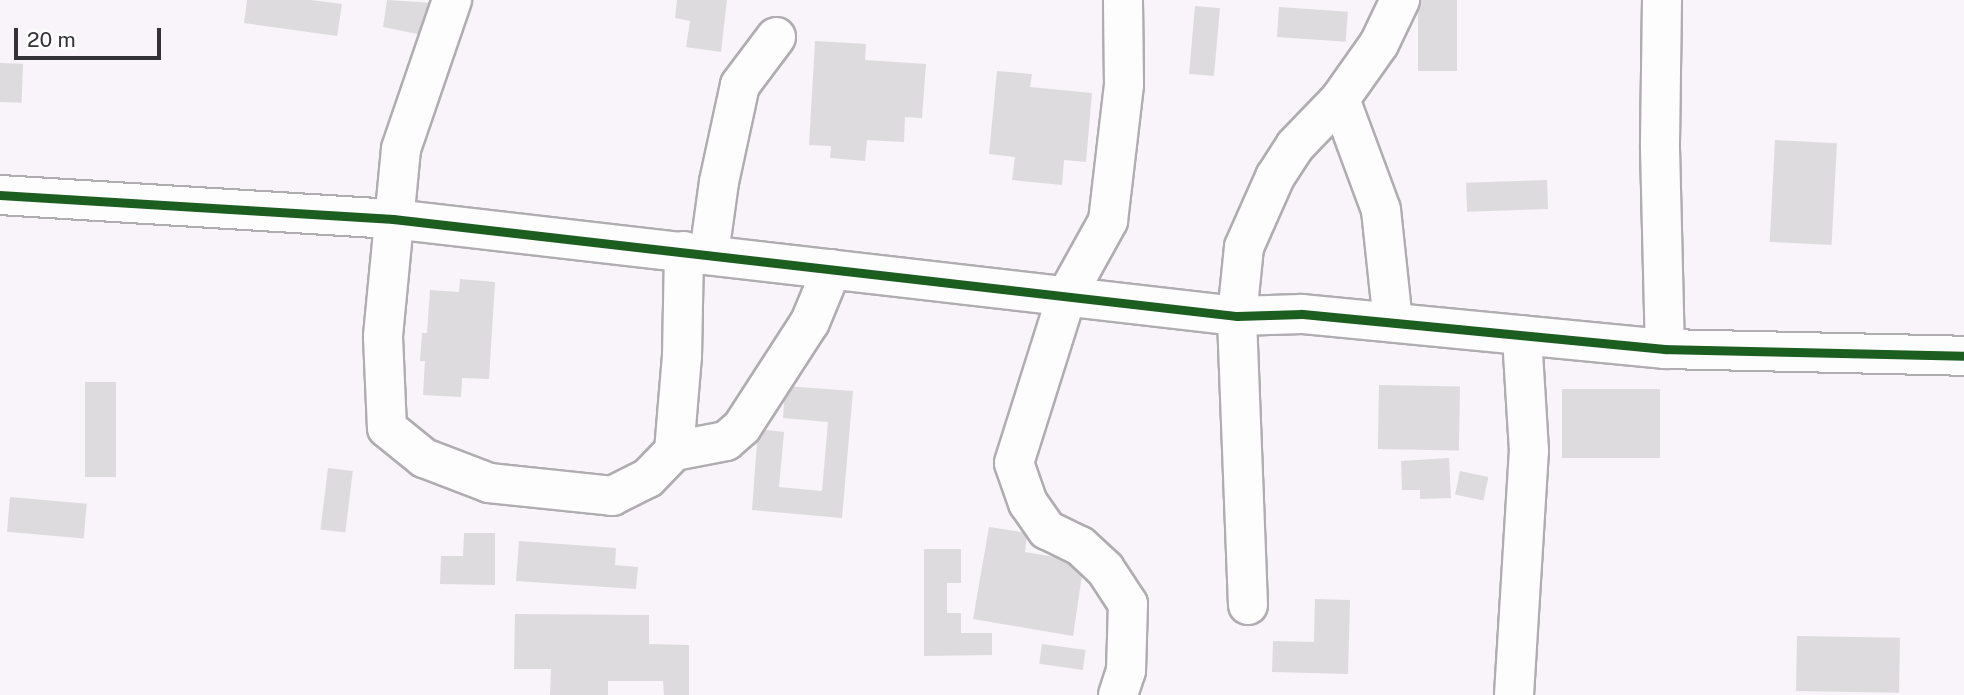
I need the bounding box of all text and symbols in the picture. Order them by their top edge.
scale bar [18,14,164,58]
text: 20 m [27,27,76,52]

